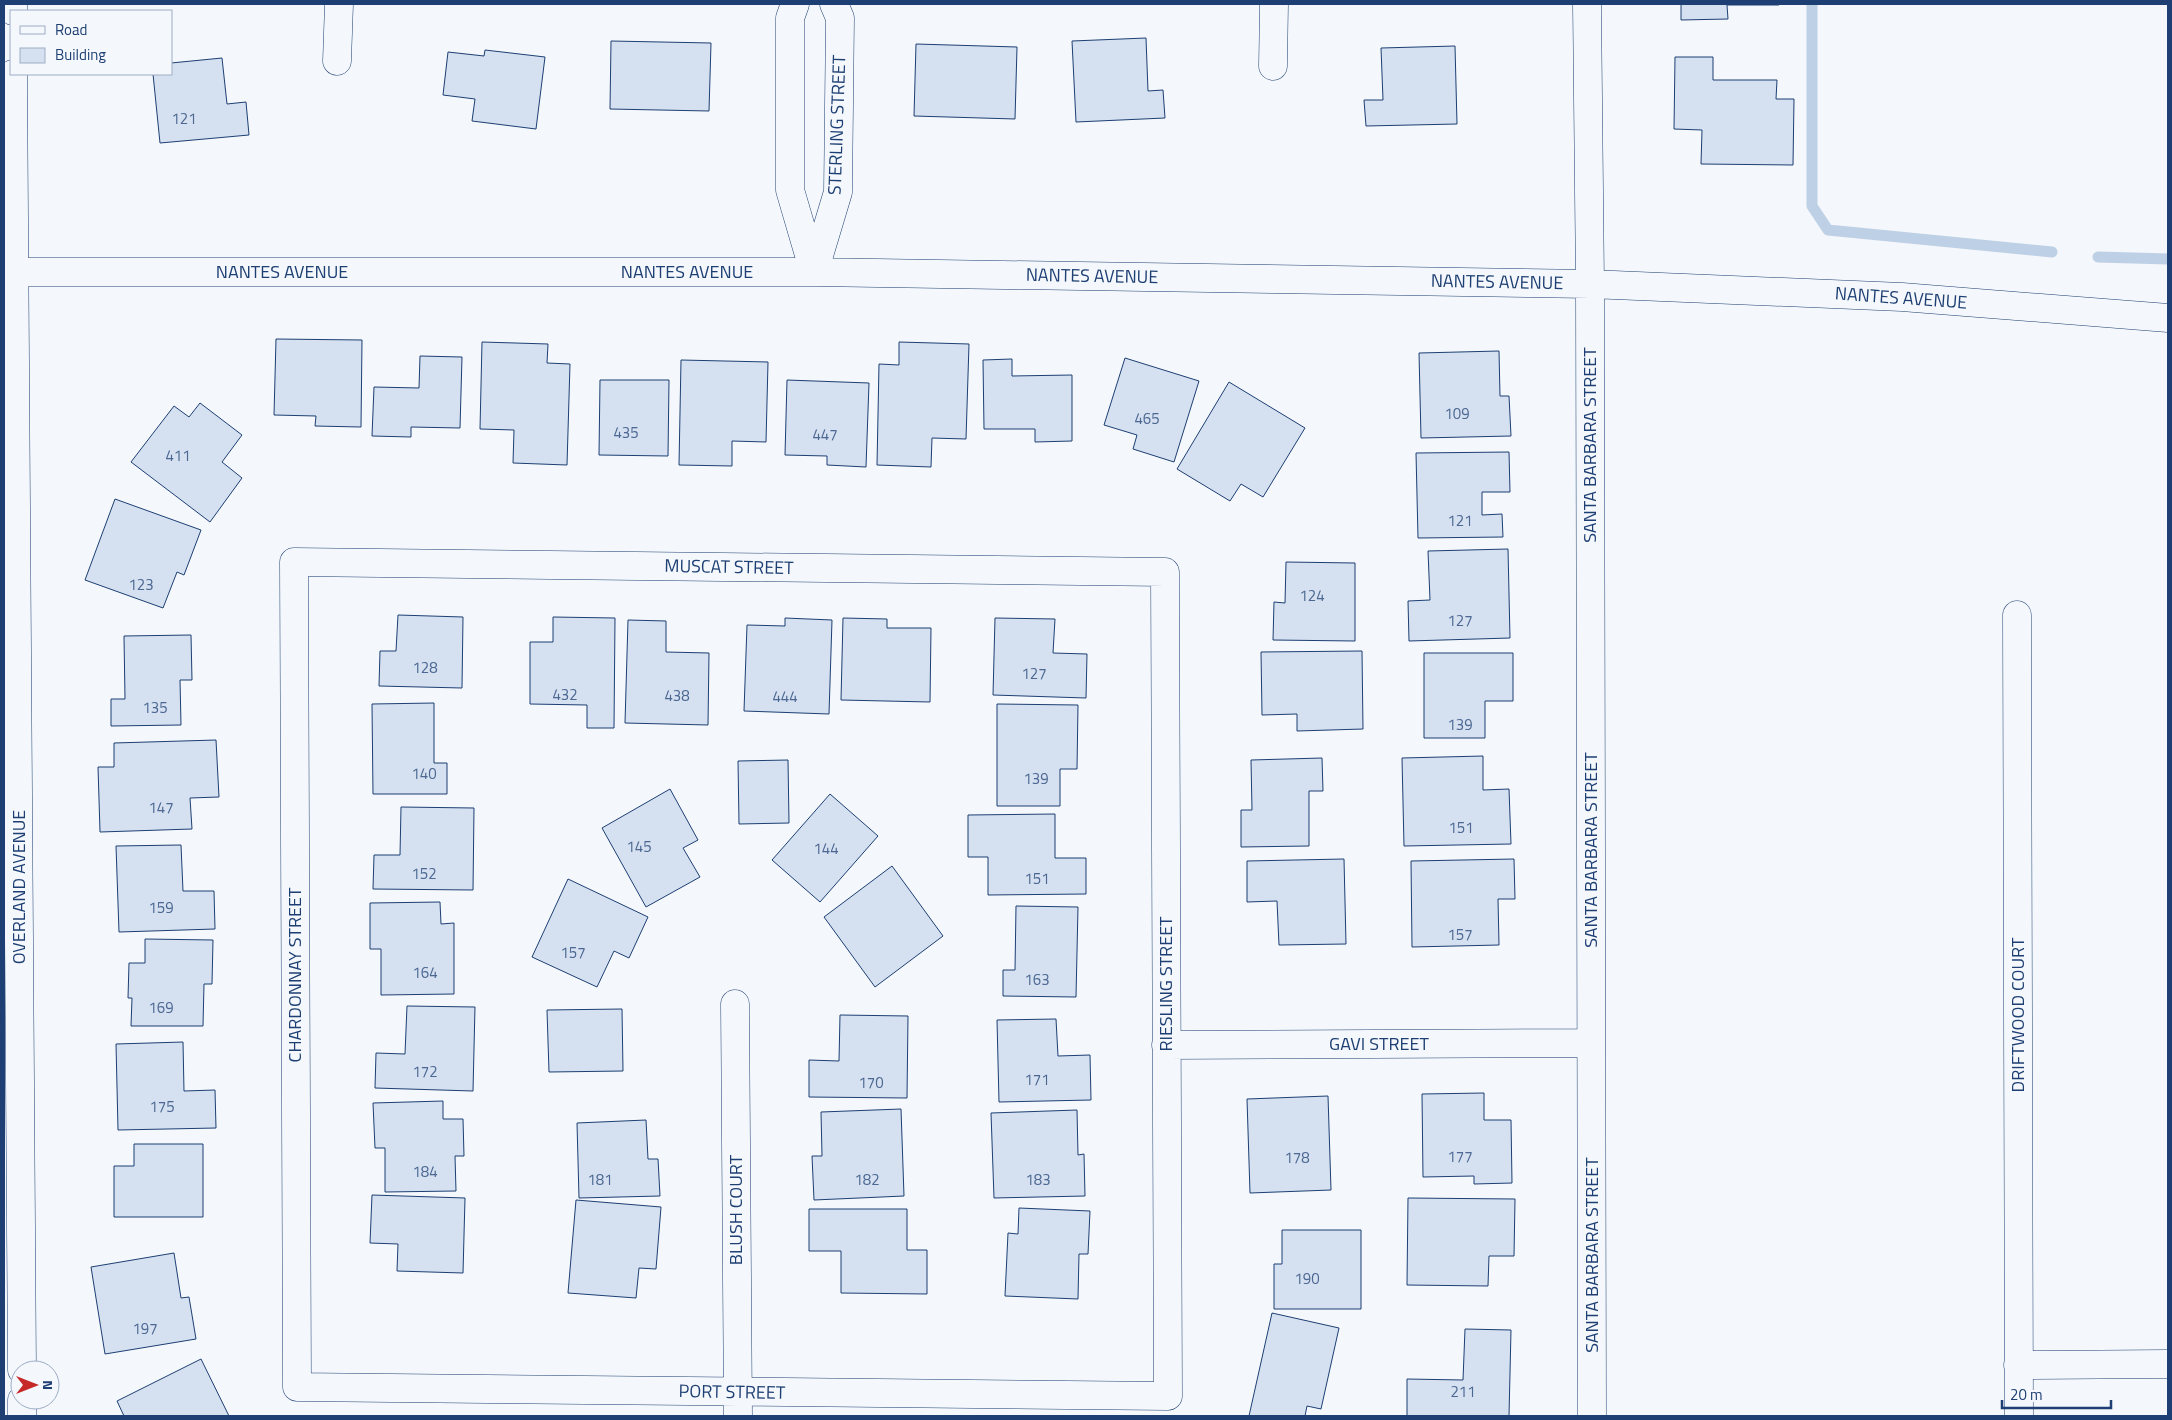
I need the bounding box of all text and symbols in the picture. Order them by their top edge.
legend [10,10,172,75]
text: Road [55,18,87,41]
text: Building [55,43,106,66]
street label: STERLING STREET [821,54,852,196]
house number: 121 [171,107,197,130]
street label: NANTES AVENUE [216,258,348,285]
street label: NANTES AVENUE [621,258,753,285]
street label: NANTES AVENUE [1026,261,1159,290]
street label: NANTES AVENUE [1431,267,1564,296]
street label: NANTES AVENUE [1834,279,1968,316]
street label: SANTA BARBARA STREET [1576,347,1603,543]
house number: 109 [1444,402,1470,425]
house number: 465 [1134,407,1160,430]
house number: 435 [613,421,639,444]
house number: 447 [812,423,838,446]
house number: 411 [165,444,191,467]
house number: 121 [1447,509,1473,532]
street label: MUSCAT STREET [664,552,794,581]
house number: 123 [128,573,154,596]
house number: 124 [1299,584,1325,607]
house number: 127 [1447,609,1473,632]
house number: 128 [412,656,438,679]
house number: 127 [1021,662,1047,685]
house number: 432 [552,683,578,706]
house number: 438 [664,684,690,707]
house number: 444 [772,685,798,708]
house number: 135 [142,696,168,719]
house number: 139 [1447,713,1473,736]
street label: SANTA BARBARA STREET [1577,752,1604,948]
house number: 140 [411,762,437,785]
house number: 139 [1023,767,1049,790]
house number: 147 [148,796,174,819]
street label: OVERLAND AVENUE [5,810,32,964]
house number: 151 [1448,816,1474,839]
house number: 145 [626,835,652,858]
house number: 144 [813,837,839,860]
house number: 152 [411,862,437,885]
house number: 151 [1024,867,1050,890]
street label: CHARDONNAY STREET [281,887,308,1062]
house number: 159 [148,896,174,919]
street label: RIESLING STREET [1152,916,1179,1052]
house number: 157 [1447,923,1473,946]
street label: DRIFTWOOD COURT [2004,937,2031,1092]
house number: 157 [560,941,586,964]
house number: 164 [412,961,438,984]
house number: 163 [1024,968,1050,991]
house number: 169 [148,996,174,1019]
street label: GAVI STREET [1329,1030,1429,1057]
house number: 172 [412,1060,438,1083]
house number: 171 [1024,1068,1050,1091]
house number: 170 [858,1071,884,1094]
house number: 175 [149,1095,175,1118]
house number: 177 [1447,1145,1473,1168]
house number: 178 [1284,1146,1310,1169]
street label: BLUSH COURT [722,1154,749,1265]
street label: SANTA BARBARA STREET [1578,1157,1605,1353]
house number: 184 [412,1160,438,1183]
house number: 181 [587,1168,613,1191]
house number: 182 [854,1168,880,1191]
house number: 183 [1025,1168,1051,1191]
house number: 190 [1294,1267,1320,1290]
house number: 197 [132,1317,158,1340]
north arrow [10,1360,60,1410]
street label: PORT STREET [678,1377,786,1406]
scale bar [2002,1378,2111,1410]
text: N [38,1380,59,1390]
house number: 211 [1450,1380,1476,1403]
text: 20 m [2010,1383,2043,1406]

